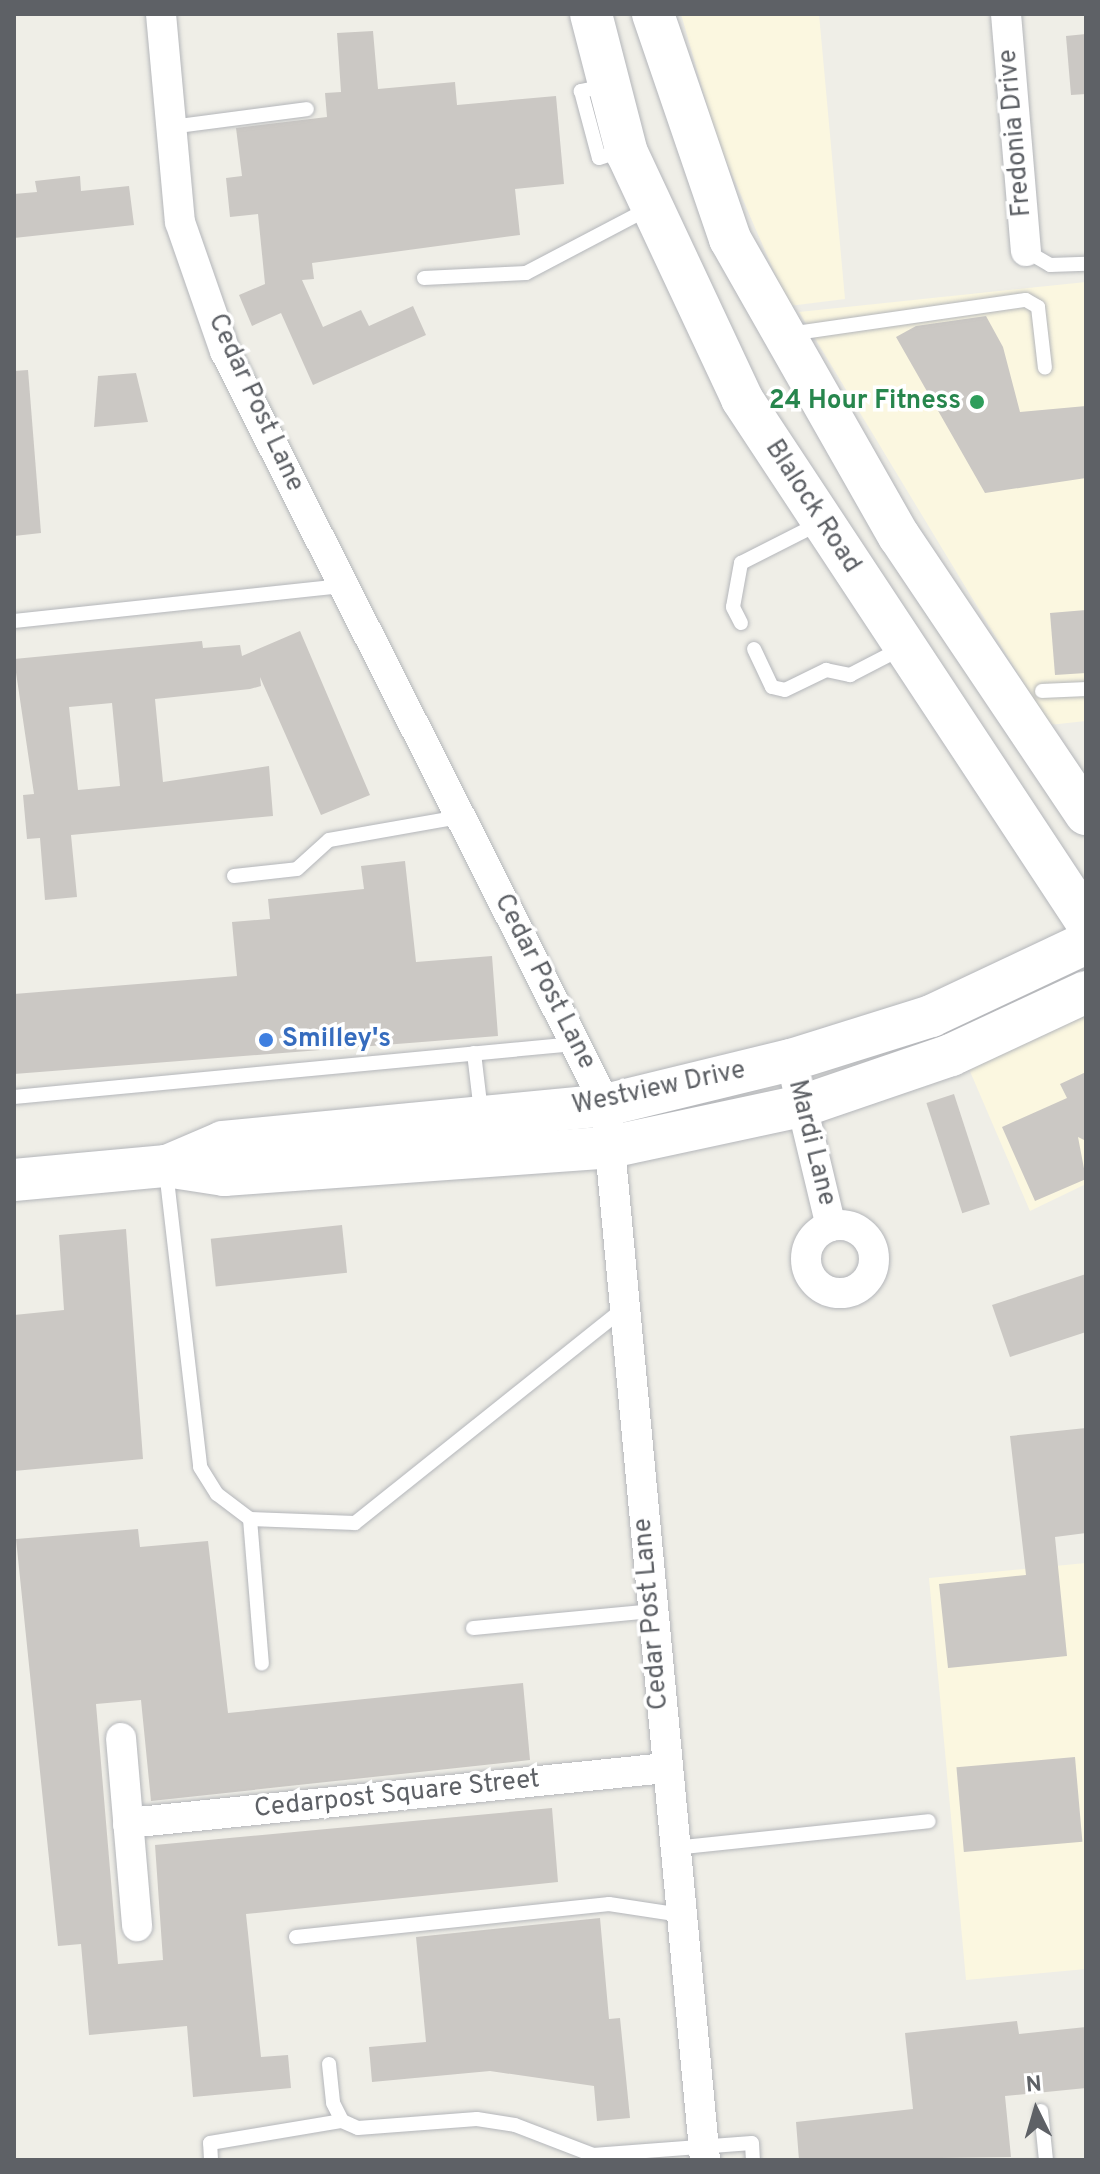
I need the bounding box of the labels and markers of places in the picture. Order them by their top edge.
place label: 24 Hour Fitness [769,386,961,418]
marker: 24 Hour Fitness [968,393,986,411]
place label: Smilley's [282,1024,391,1056]
marker: Smilley's [257,1031,275,1049]

